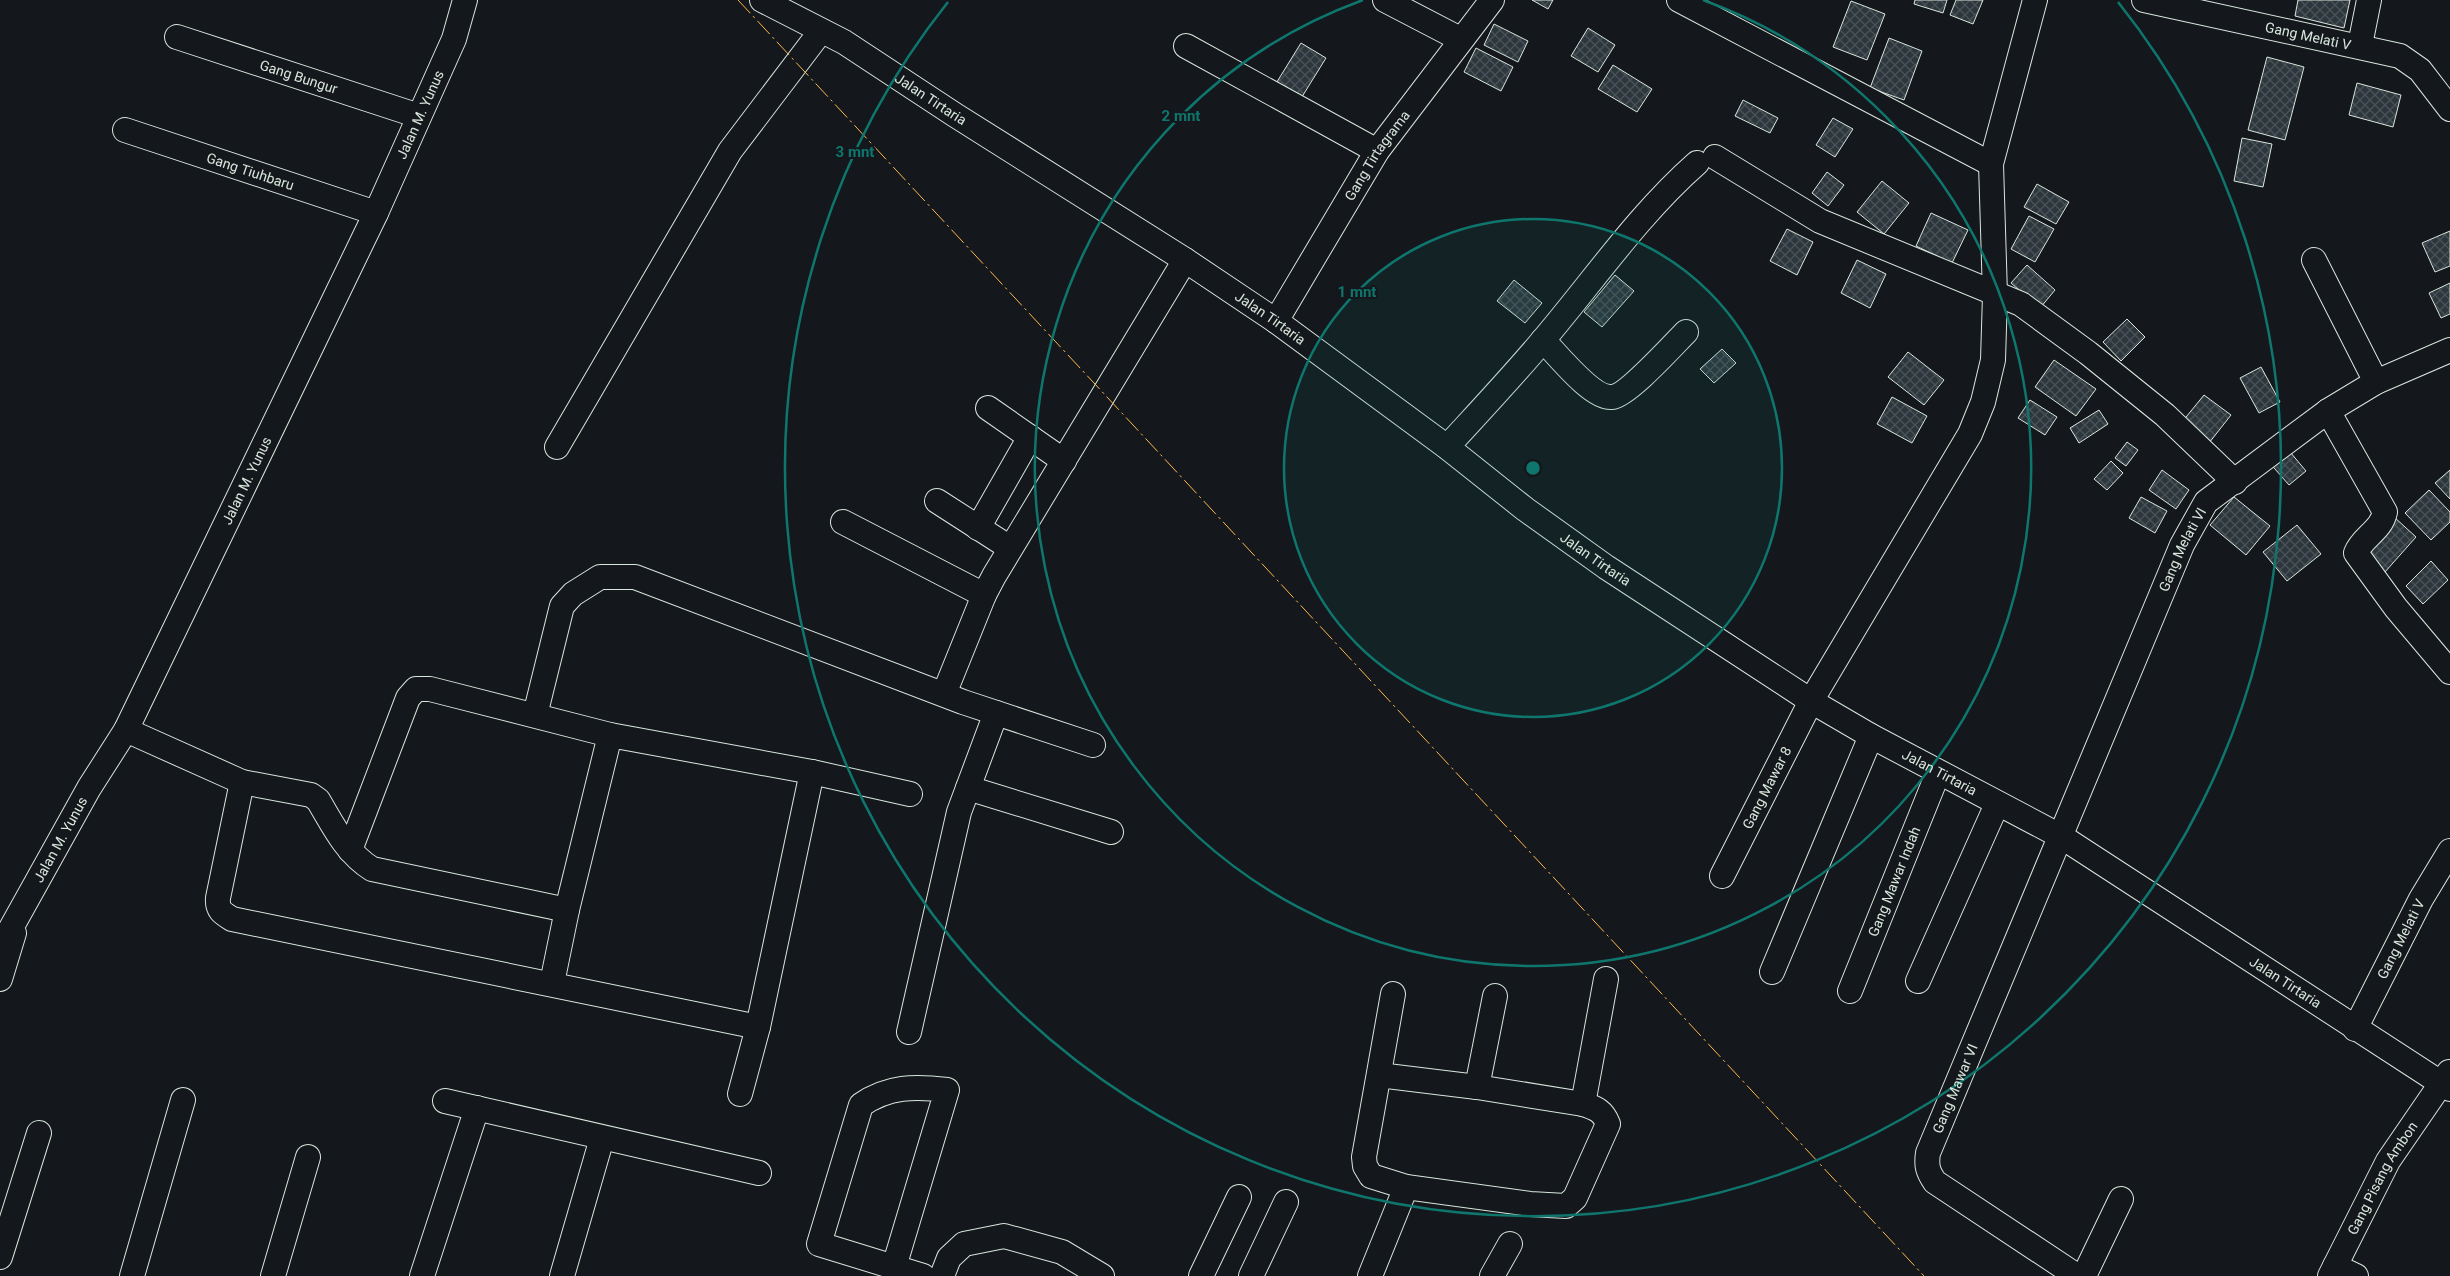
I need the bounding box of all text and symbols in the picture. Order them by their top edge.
street label: Gang Melati V [2264,19,2353,53]
street label: Gang Bungur [258,57,340,97]
street label: Jalan M. Yunus [393,68,447,161]
street label: Jalan Tirtaria [892,70,970,128]
text: 2 mnt [1162,107,1200,125]
street label: Gang Tirtagrama [1341,107,1413,203]
text: 3 mnt [836,143,874,161]
street label: Gang Tiuhbaru [205,150,296,193]
text: 1 mnt [1338,283,1376,301]
street label: Jalan Tirtaria [1232,288,1309,348]
street label: Jalan M. Yunus [219,434,275,527]
centre of rings [1524,459,1542,477]
street label: Gang Melati VI [2155,505,2209,594]
street label: Jalan Tirtaria [1557,529,1634,589]
street label: Gang Mawar 8 [1739,744,1795,832]
street label: Jalan Tirtaria [1899,746,1980,799]
street label: Jalan M. Yunus [30,794,91,885]
street label: Gang Mawar Indah [1865,824,1924,939]
street label: Gang Melati V [2374,896,2428,982]
street label: Jalan Tirtaria [2247,953,2324,1011]
street label: Gang Mawar VI [1929,1041,1981,1136]
street label: Gang Pisang Ambon [2344,1119,2421,1237]

